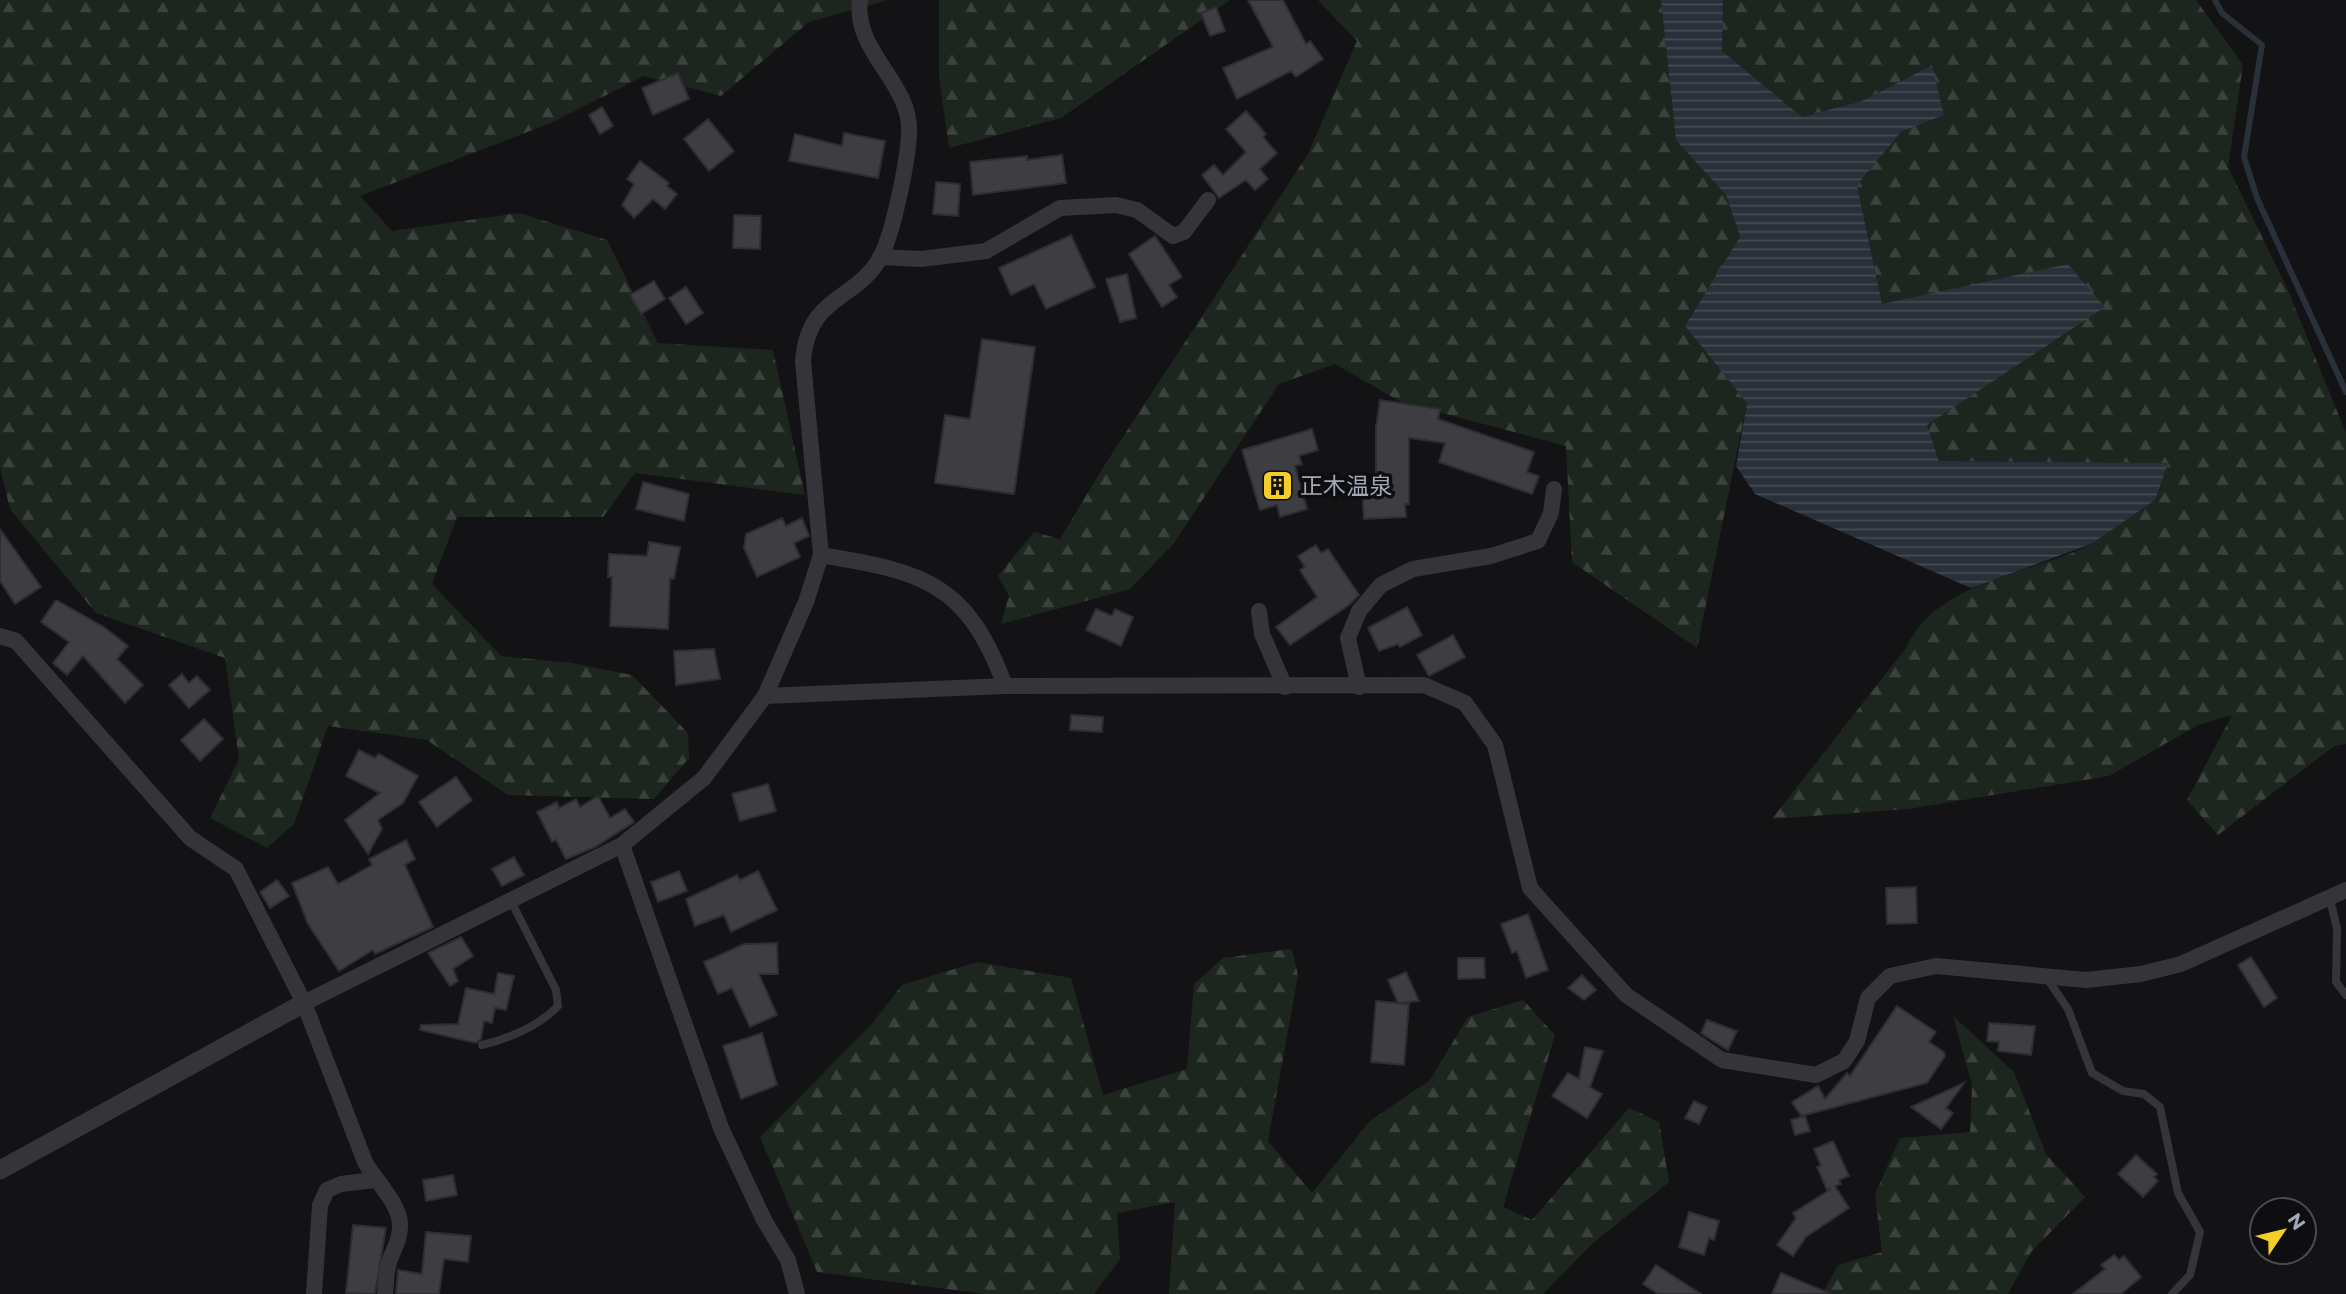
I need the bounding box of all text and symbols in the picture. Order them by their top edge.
building icon: 正木温泉 [1260,469,1294,503]
place label: 正木温泉 [1300,472,1392,500]
north arrow [2248,1196,2318,1266]
text: N [2283,1209,2310,1234]

